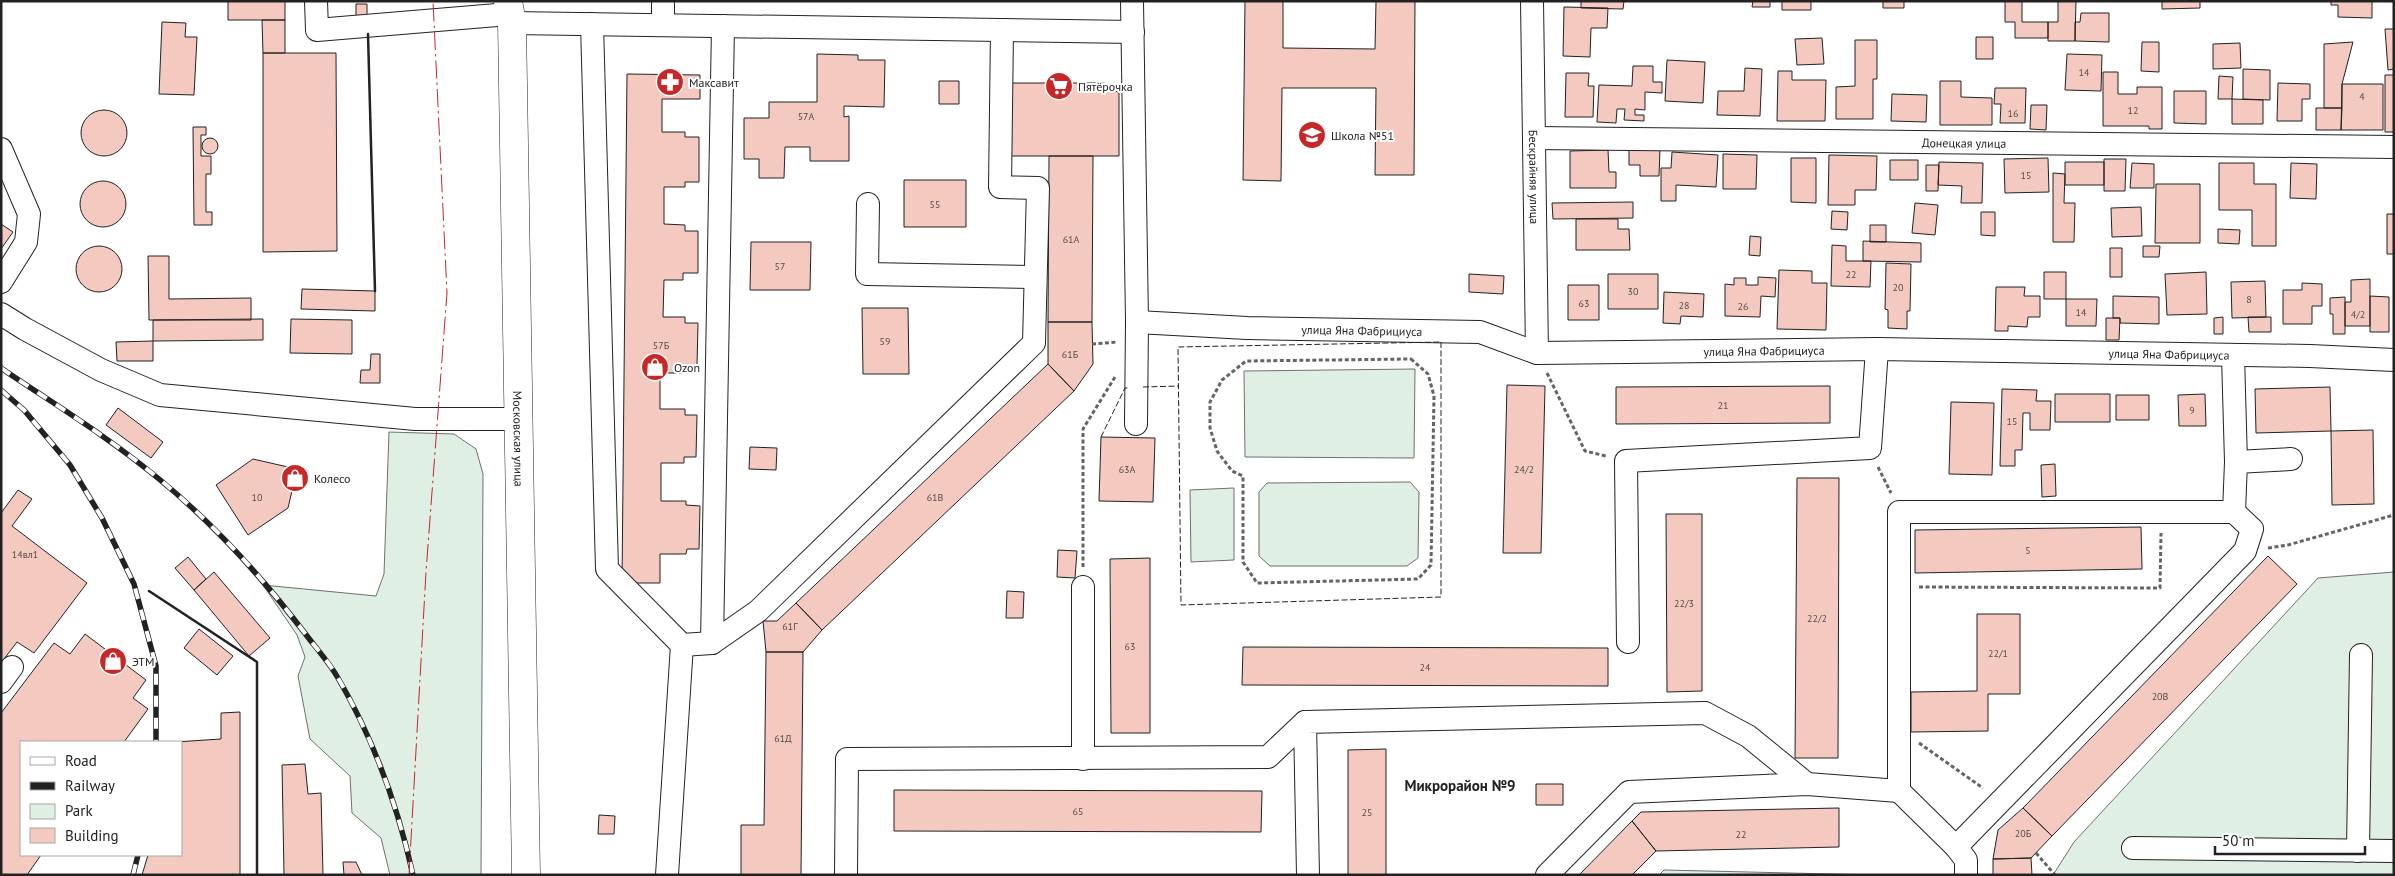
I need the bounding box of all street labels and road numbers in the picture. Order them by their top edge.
street label: Бескрайняя улица [1526,130,1543,224]
street label: Донецкая улица [1922,135,2006,150]
street label: улица Яна Фабрициуса [1301,321,1423,339]
street label: улица Яна Фабрициуса [1703,342,1825,359]
street label: улица Яна Фабрициуса [2108,345,2230,362]
street label: Московская улица [511,390,527,487]

